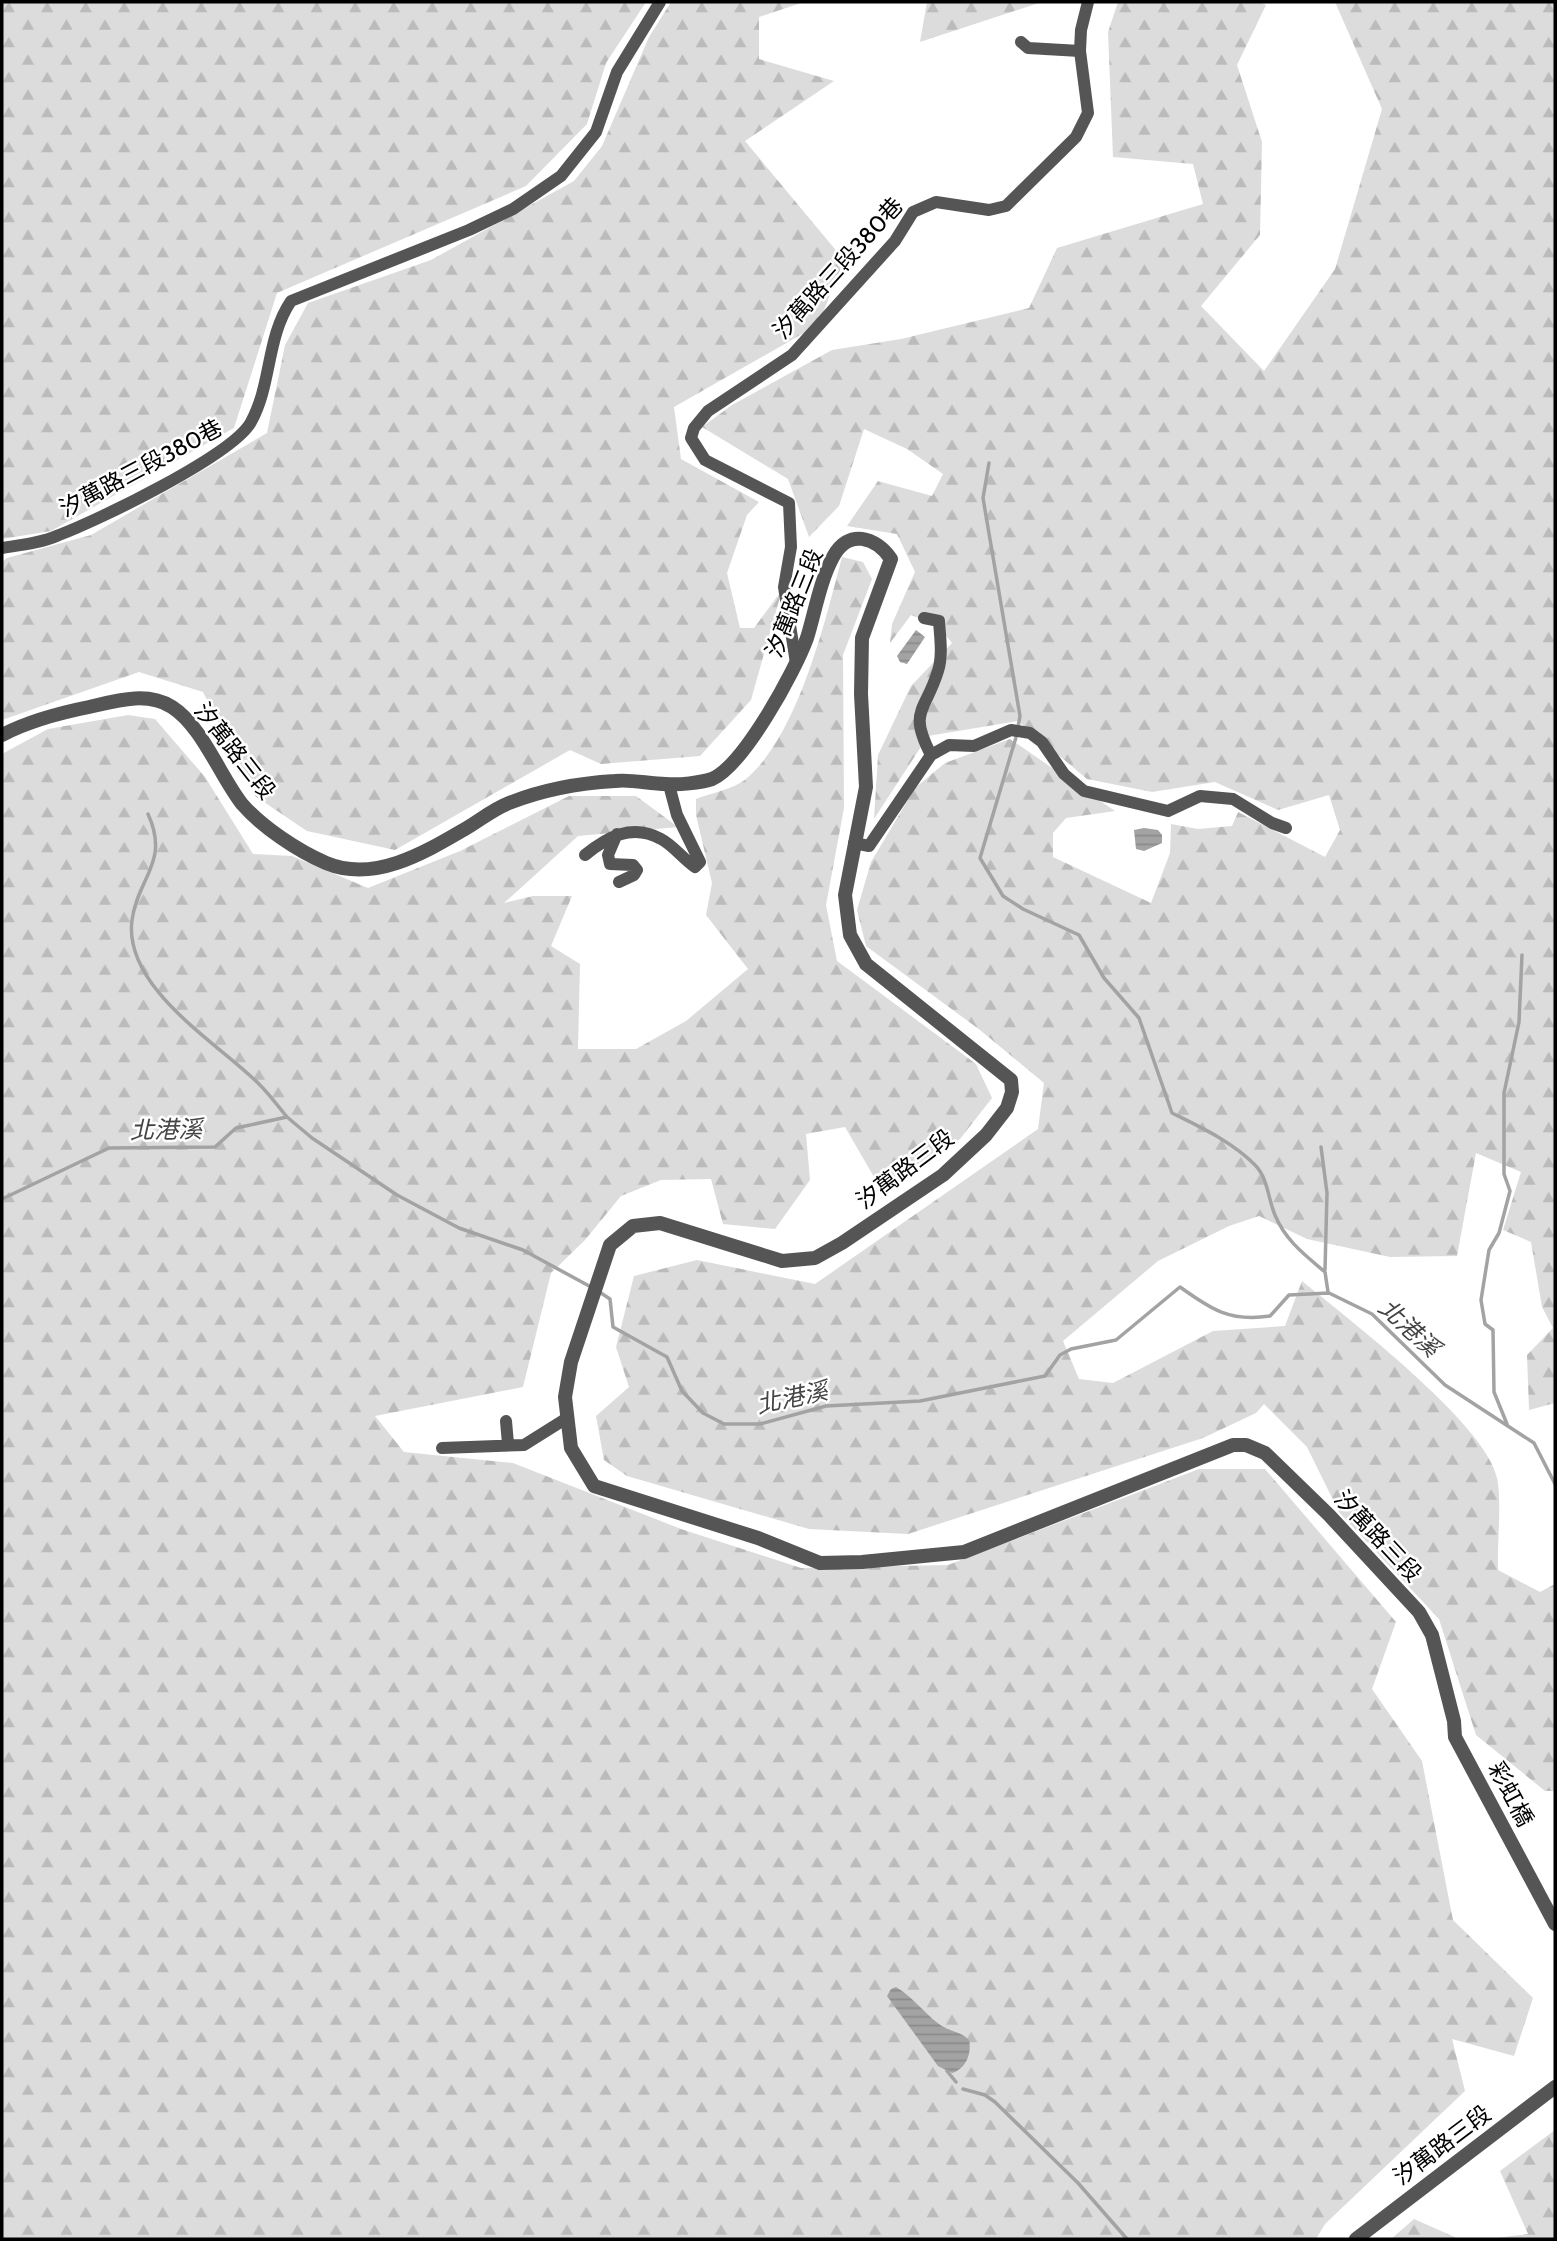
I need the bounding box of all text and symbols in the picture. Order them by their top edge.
street label: 汐萬路三段380巷 [767,192,909,344]
street label: 汐萬路三段380巷 [55,413,227,523]
street label: 汐萬路三段 [759,544,829,662]
street label: 汐萬路三段 [189,697,281,805]
water label: 北港溪 [130,1114,205,1145]
street label: 汐萬路三段 [851,1123,959,1215]
water label: 北港溪 [1373,1293,1448,1365]
water label: 北港溪 [754,1375,833,1419]
street label: 汐萬路三段 [1329,1484,1427,1588]
street label: 彩虹橋 [1482,1757,1540,1831]
street label: 汐萬路三段 [1388,2099,1496,2191]

